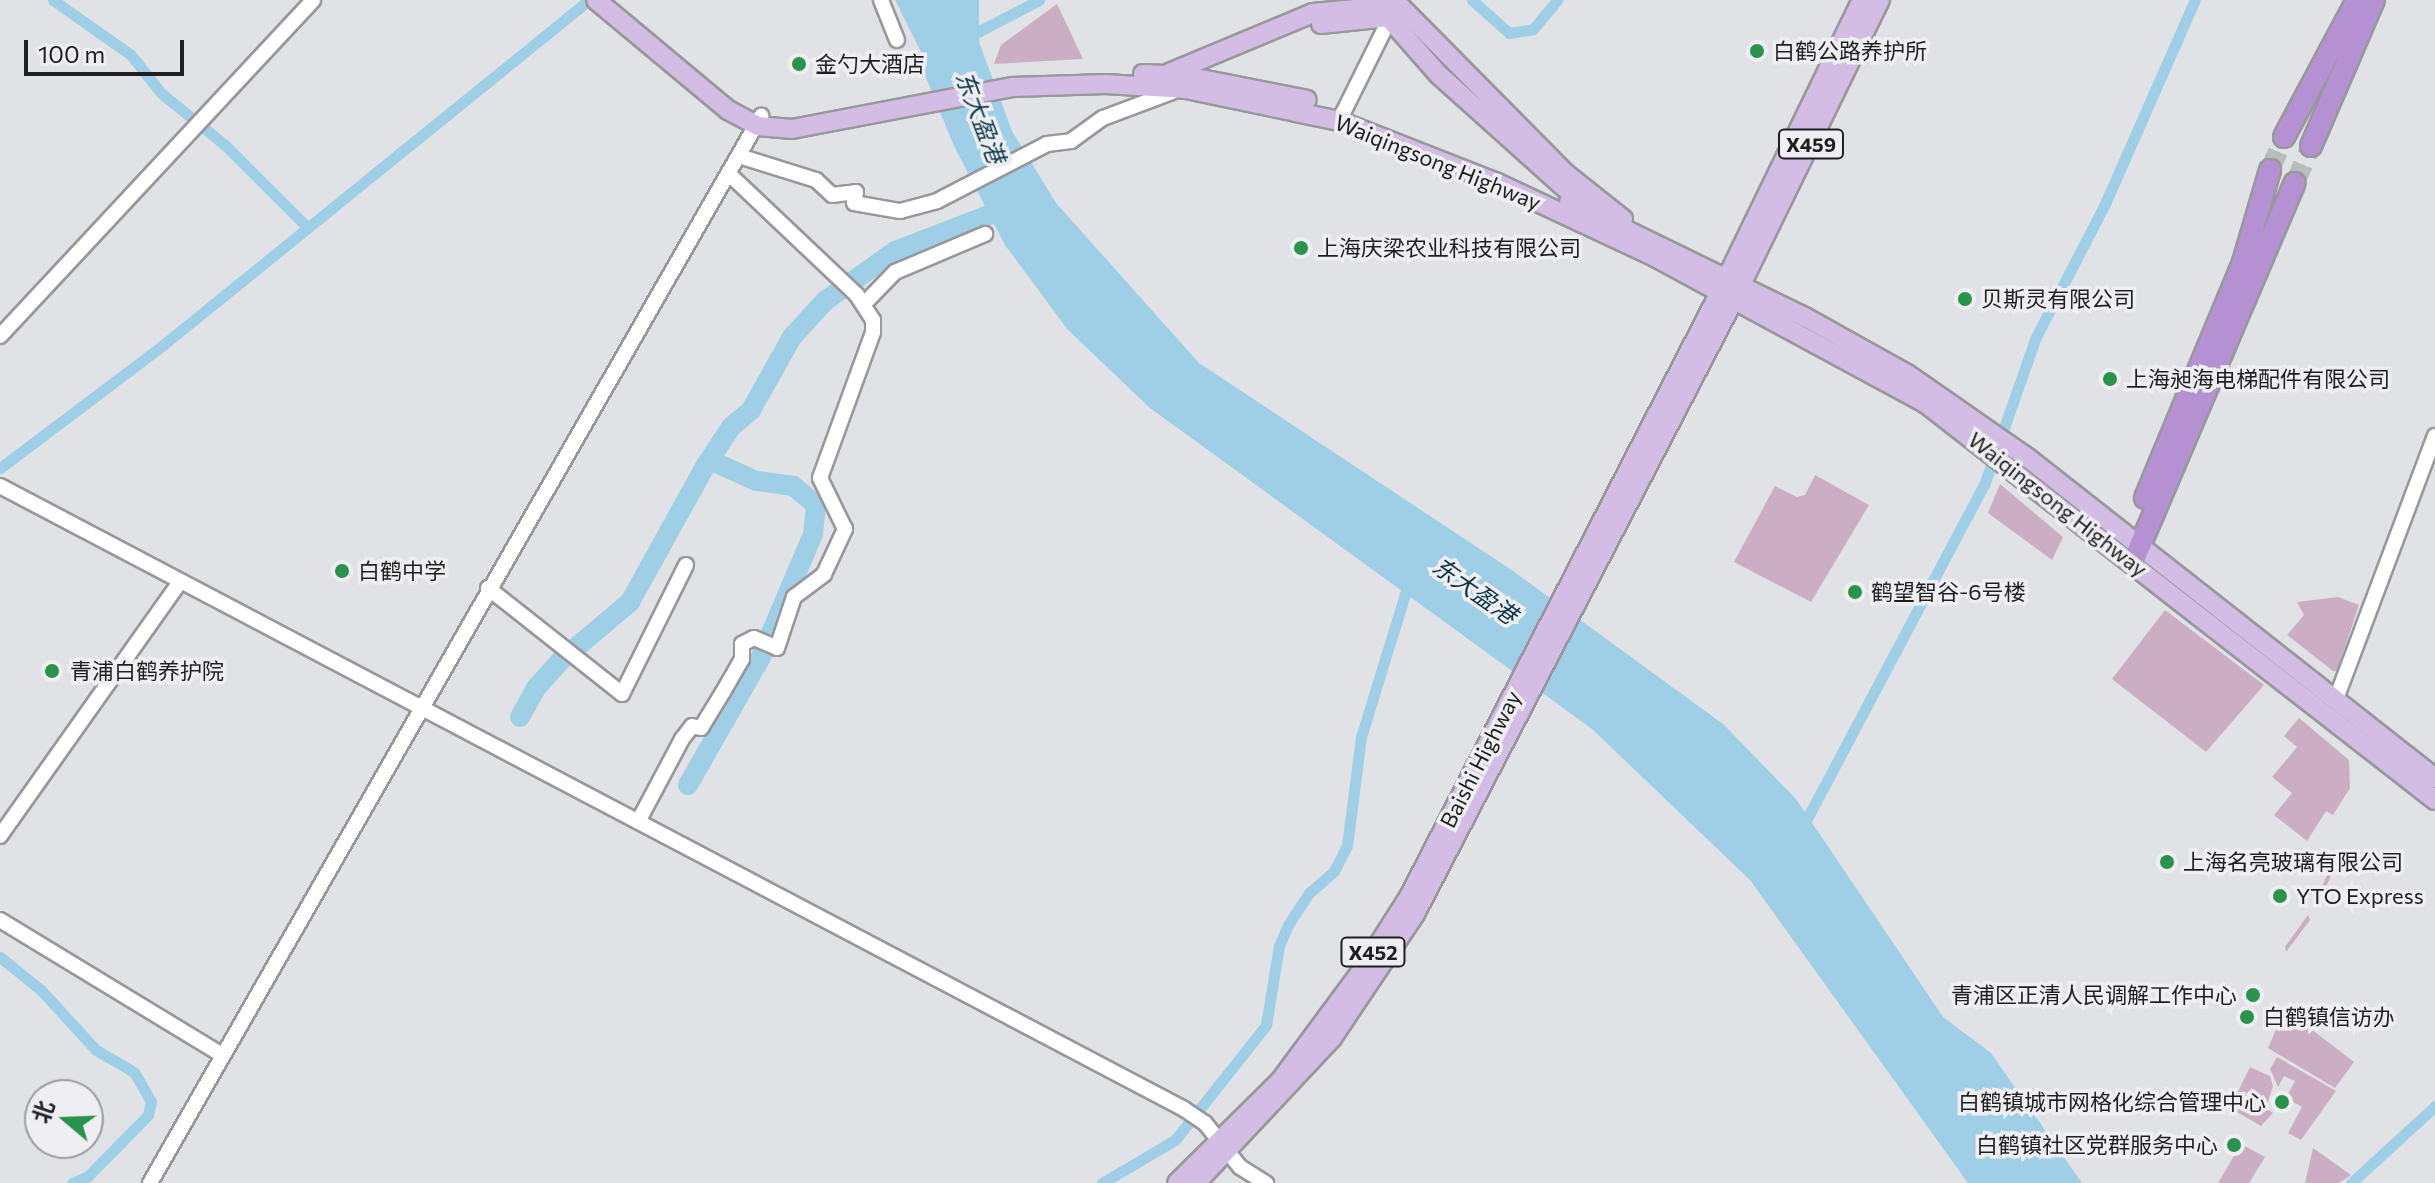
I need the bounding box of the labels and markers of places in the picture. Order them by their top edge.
place label: 白鹤公路养护所 [1773,38,1927,64]
marker: 白鹤公路养护所 [1748,42,1766,60]
place label: 金勺大酒店 [815,51,925,77]
marker: 金勺大酒店 [790,55,808,73]
place label: 上海庆梁农业科技有限公司 [1317,235,1581,261]
marker: 上海庆梁农业科技有限公司 [1292,239,1310,257]
place label: 贝斯灵有限公司 [1981,286,2135,312]
marker: 贝斯灵有限公司 [1956,290,1974,308]
place label: 上海昶海电梯配件有限公司 [2126,366,2390,392]
marker: 上海昶海电梯配件有限公司 [2101,370,2119,388]
place label: 白鹤中学 [358,558,446,584]
marker: 白鹤中学 [333,562,351,580]
place label: 鹤望智谷-6号楼 [1871,579,2026,605]
marker: 鹤望智谷-6号楼 [1846,583,1864,601]
place label: 青浦白鹤养护院 [70,658,224,684]
marker: 青浦白鹤养护院 [41,660,63,682]
place label: 上海名亮玻璃有限公司 [2183,849,2403,875]
marker: 上海名亮玻璃有限公司 [2158,853,2176,871]
place label: YTO Express [2296,883,2424,909]
marker: YTO Express [2271,887,2289,905]
place label: 青浦区正清人民调解工作中心 [1951,982,2237,1008]
marker: 青浦区正清人民调解工作中心 [2244,986,2262,1004]
place label: 白鹤镇信访办 [2263,1004,2395,1030]
marker: 白鹤镇信访办 [2238,1008,2256,1026]
place label: 白鹤镇城市网格化综合管理中心 [1958,1089,2266,1115]
marker: 白鹤镇城市网格化综合管理中心 [2273,1093,2291,1111]
place label: 白鹤镇社区党群服务中心 [1976,1132,2218,1158]
marker: 白鹤镇社区党群服务中心 [2225,1136,2243,1154]

